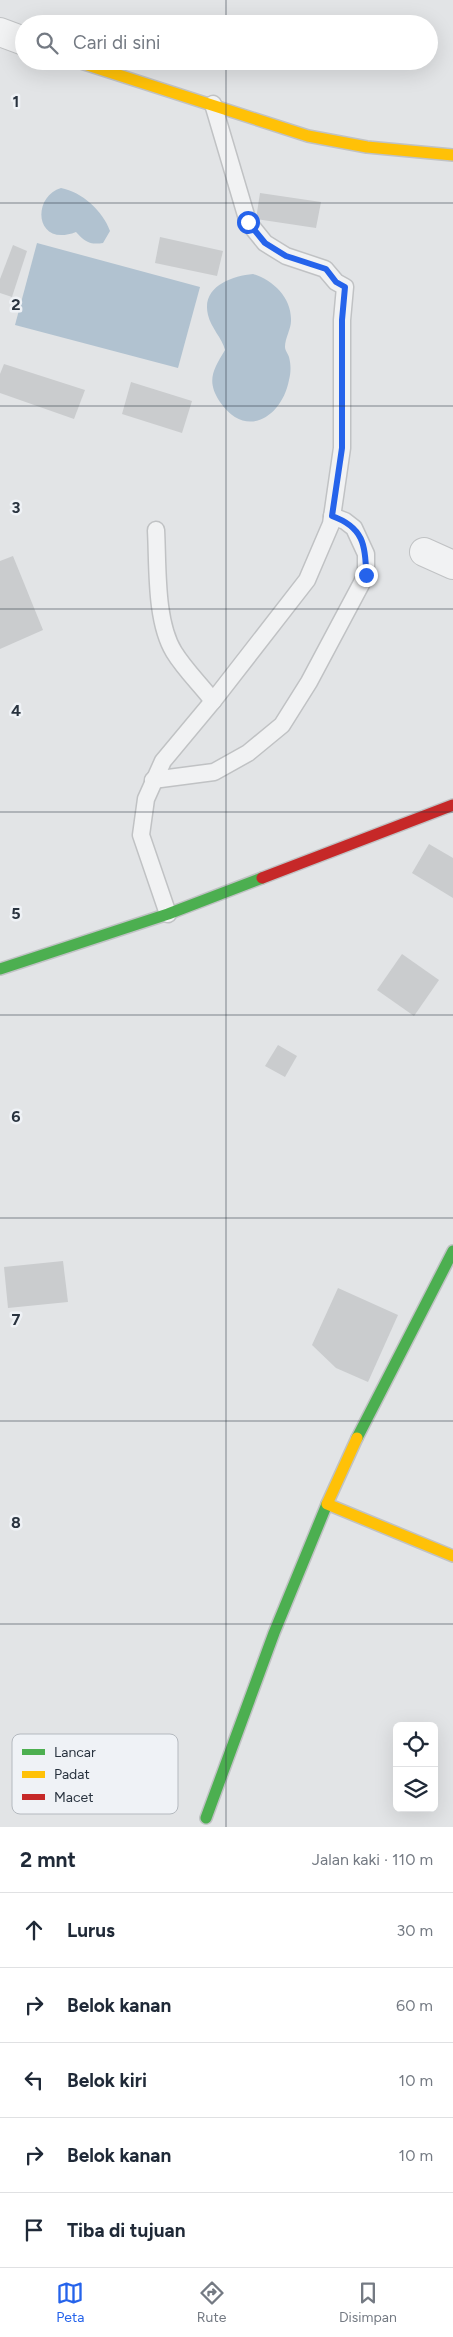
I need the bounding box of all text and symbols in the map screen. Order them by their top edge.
search box [15,15,438,70]
icon: search [33,29,61,57]
text: Cari di sini [73,31,160,54]
text: 1 [13,92,19,111]
route start [237,211,260,234]
text: 2 [11,295,21,314]
text: 3 [12,498,21,517]
route end [355,564,378,587]
text: 4 [11,701,21,720]
text: 5 [11,904,21,923]
text: 6 [11,1107,21,1126]
text: 7 [12,1310,21,1329]
text: 8 [11,1513,21,1532]
map controls [393,1722,438,1812]
button: locate [393,1722,438,1767]
legend [12,1734,178,1814]
text: Lancar [54,1744,96,1761]
text: Padat [54,1766,90,1783]
button: layers [393,1767,438,1812]
text: Macet [54,1789,94,1806]
text: 2 mnt [20,1847,76,1872]
text: Jalan kaki · 110 m [312,1850,433,1869]
icon: ahead [20,1916,48,1944]
text: Lurus [67,1919,115,1942]
text: 30 m [396,1921,433,1940]
icon: right [20,1991,48,2019]
text: Belok kanan [67,1994,171,2017]
text: 60 m [396,1996,433,2015]
icon: left [20,2066,48,2094]
text: Belok kiri [67,2069,147,2092]
text: 10 m [399,2071,433,2090]
icon: right [20,2141,48,2169]
text: Belok kanan [67,2144,171,2167]
text: 10 m [399,2146,433,2165]
icon: arrive [20,2216,48,2244]
text: Tiba di tujuan [67,2219,186,2242]
tab: Peta [56,2279,84,2326]
tab: Rute [197,2279,226,2326]
tab: Disimpan [339,2279,397,2326]

